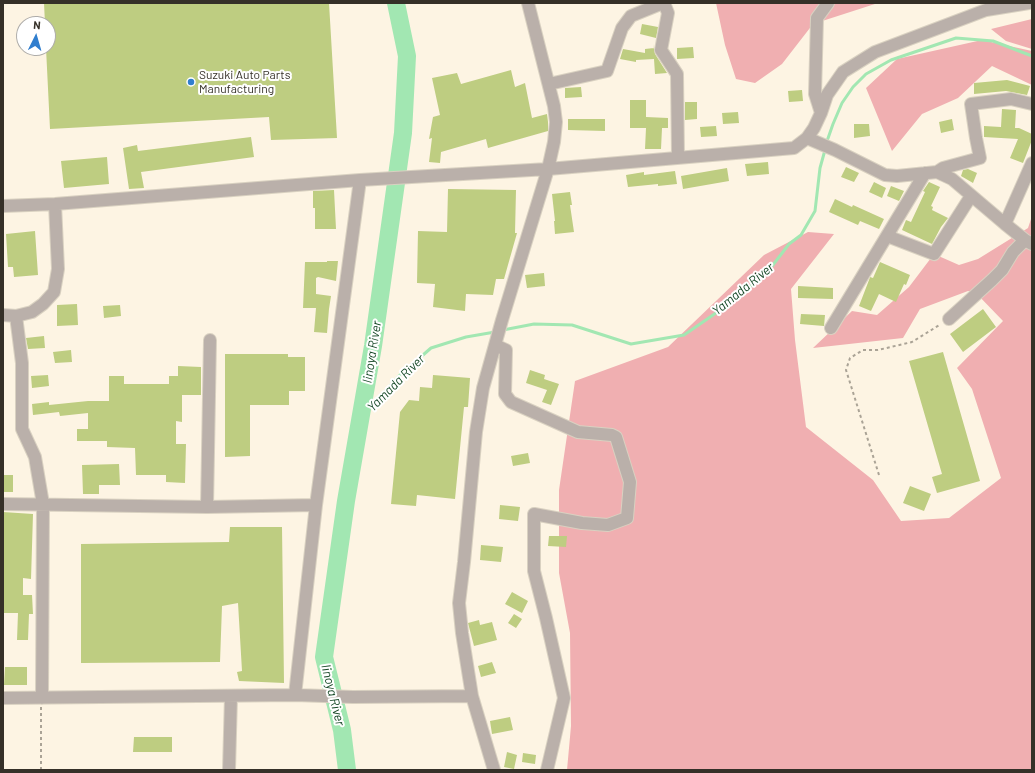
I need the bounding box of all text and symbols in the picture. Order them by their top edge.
north arrow [16,16,56,56]
text: N [33,18,41,31]
place label: Suzuki Auto Parts Manufacturing [199,68,290,96]
marker: Suzuki Auto Parts Manufacturing [186,77,196,87]
water label: Yamada River [709,259,777,319]
water label: Iinoya River [359,320,385,384]
water label: Yamada River [364,351,428,415]
water label: Iinoya River [318,663,348,727]

